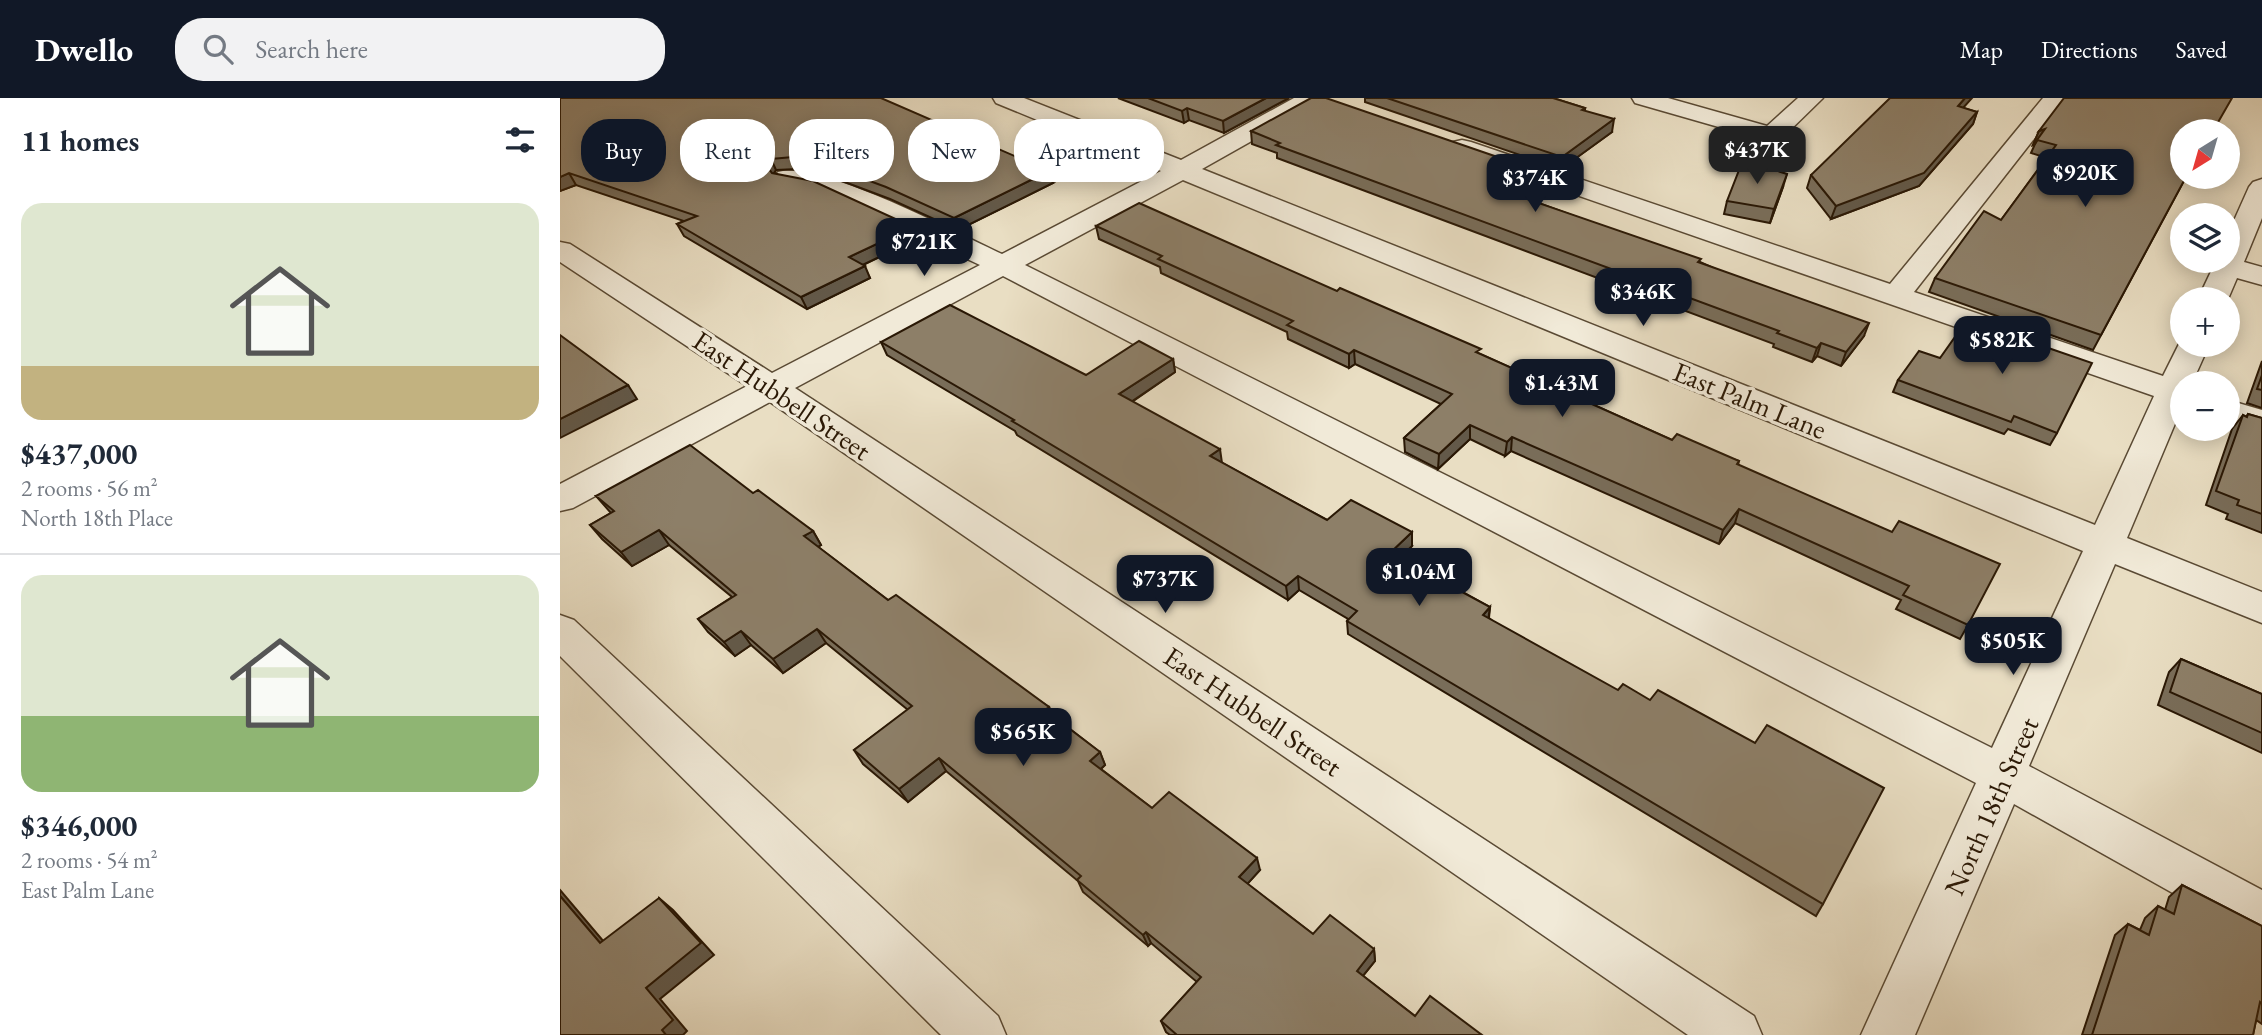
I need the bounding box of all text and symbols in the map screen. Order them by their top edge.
search box [175,18,665,81]
text: Dwello [35,28,133,71]
icon: search [199,30,237,68]
text: Search here [255,32,368,66]
text: Map [1960,34,2003,65]
text: Directions [2041,34,2138,65]
text: Saved [2176,34,2227,65]
chip: Buy [581,119,666,182]
chip: Rent [680,119,775,182]
chip: Filters [789,119,894,182]
chip: New [908,119,1000,182]
chip: Apartment [1014,119,1164,182]
north arrow [2170,119,2240,189]
map controls [2170,119,2240,441]
text: 11 homes [21,121,139,160]
icon: filters [501,121,539,159]
pin: $437K [1708,126,1806,186]
text: $437K [1725,134,1789,164]
pin: $920K [2036,150,2134,209]
pin: $374K [1486,155,1584,214]
text: $920K [2053,157,2117,187]
text: $374K [1503,162,1567,192]
button: layers [2170,203,2240,273]
pin: $721K [875,218,973,278]
text: $721K [892,226,956,256]
icon: home [217,248,343,374]
pin: $346K [1594,268,1692,328]
text: $346K [1611,276,1675,306]
button: + [2170,287,2240,357]
pin: $582K [1953,316,2051,376]
street label: East Hubbell Street [686,322,878,468]
text: $582K [1970,324,2034,354]
street label: East Palm Lane [1668,353,1832,447]
pin: $1.43M [1505,360,1619,419]
text: $1.43M [1525,367,1599,397]
button: − [2170,371,2240,441]
text: $437,000 [21,434,137,473]
text: 2 rooms · 56 m² [21,473,158,503]
text: North 18th Place [21,503,173,533]
pin: $1.04M [1362,548,1476,608]
pin: $737K [1116,556,1214,615]
text: $1.04M [1382,556,1456,586]
text: $737K [1133,563,1197,593]
pin: $505K [1964,618,2062,677]
icon: home [217,620,343,746]
text: $505K [1981,625,2045,655]
street label: East Hubbell Street [1157,638,1349,784]
pin: $565K [974,708,1072,768]
street label: North 18th Street [1936,711,2046,901]
text: $565K [991,716,1055,746]
text: $346,000 [21,806,137,845]
text: 2 rooms · 54 m² [21,845,158,875]
text: East Palm Lane [21,875,154,905]

